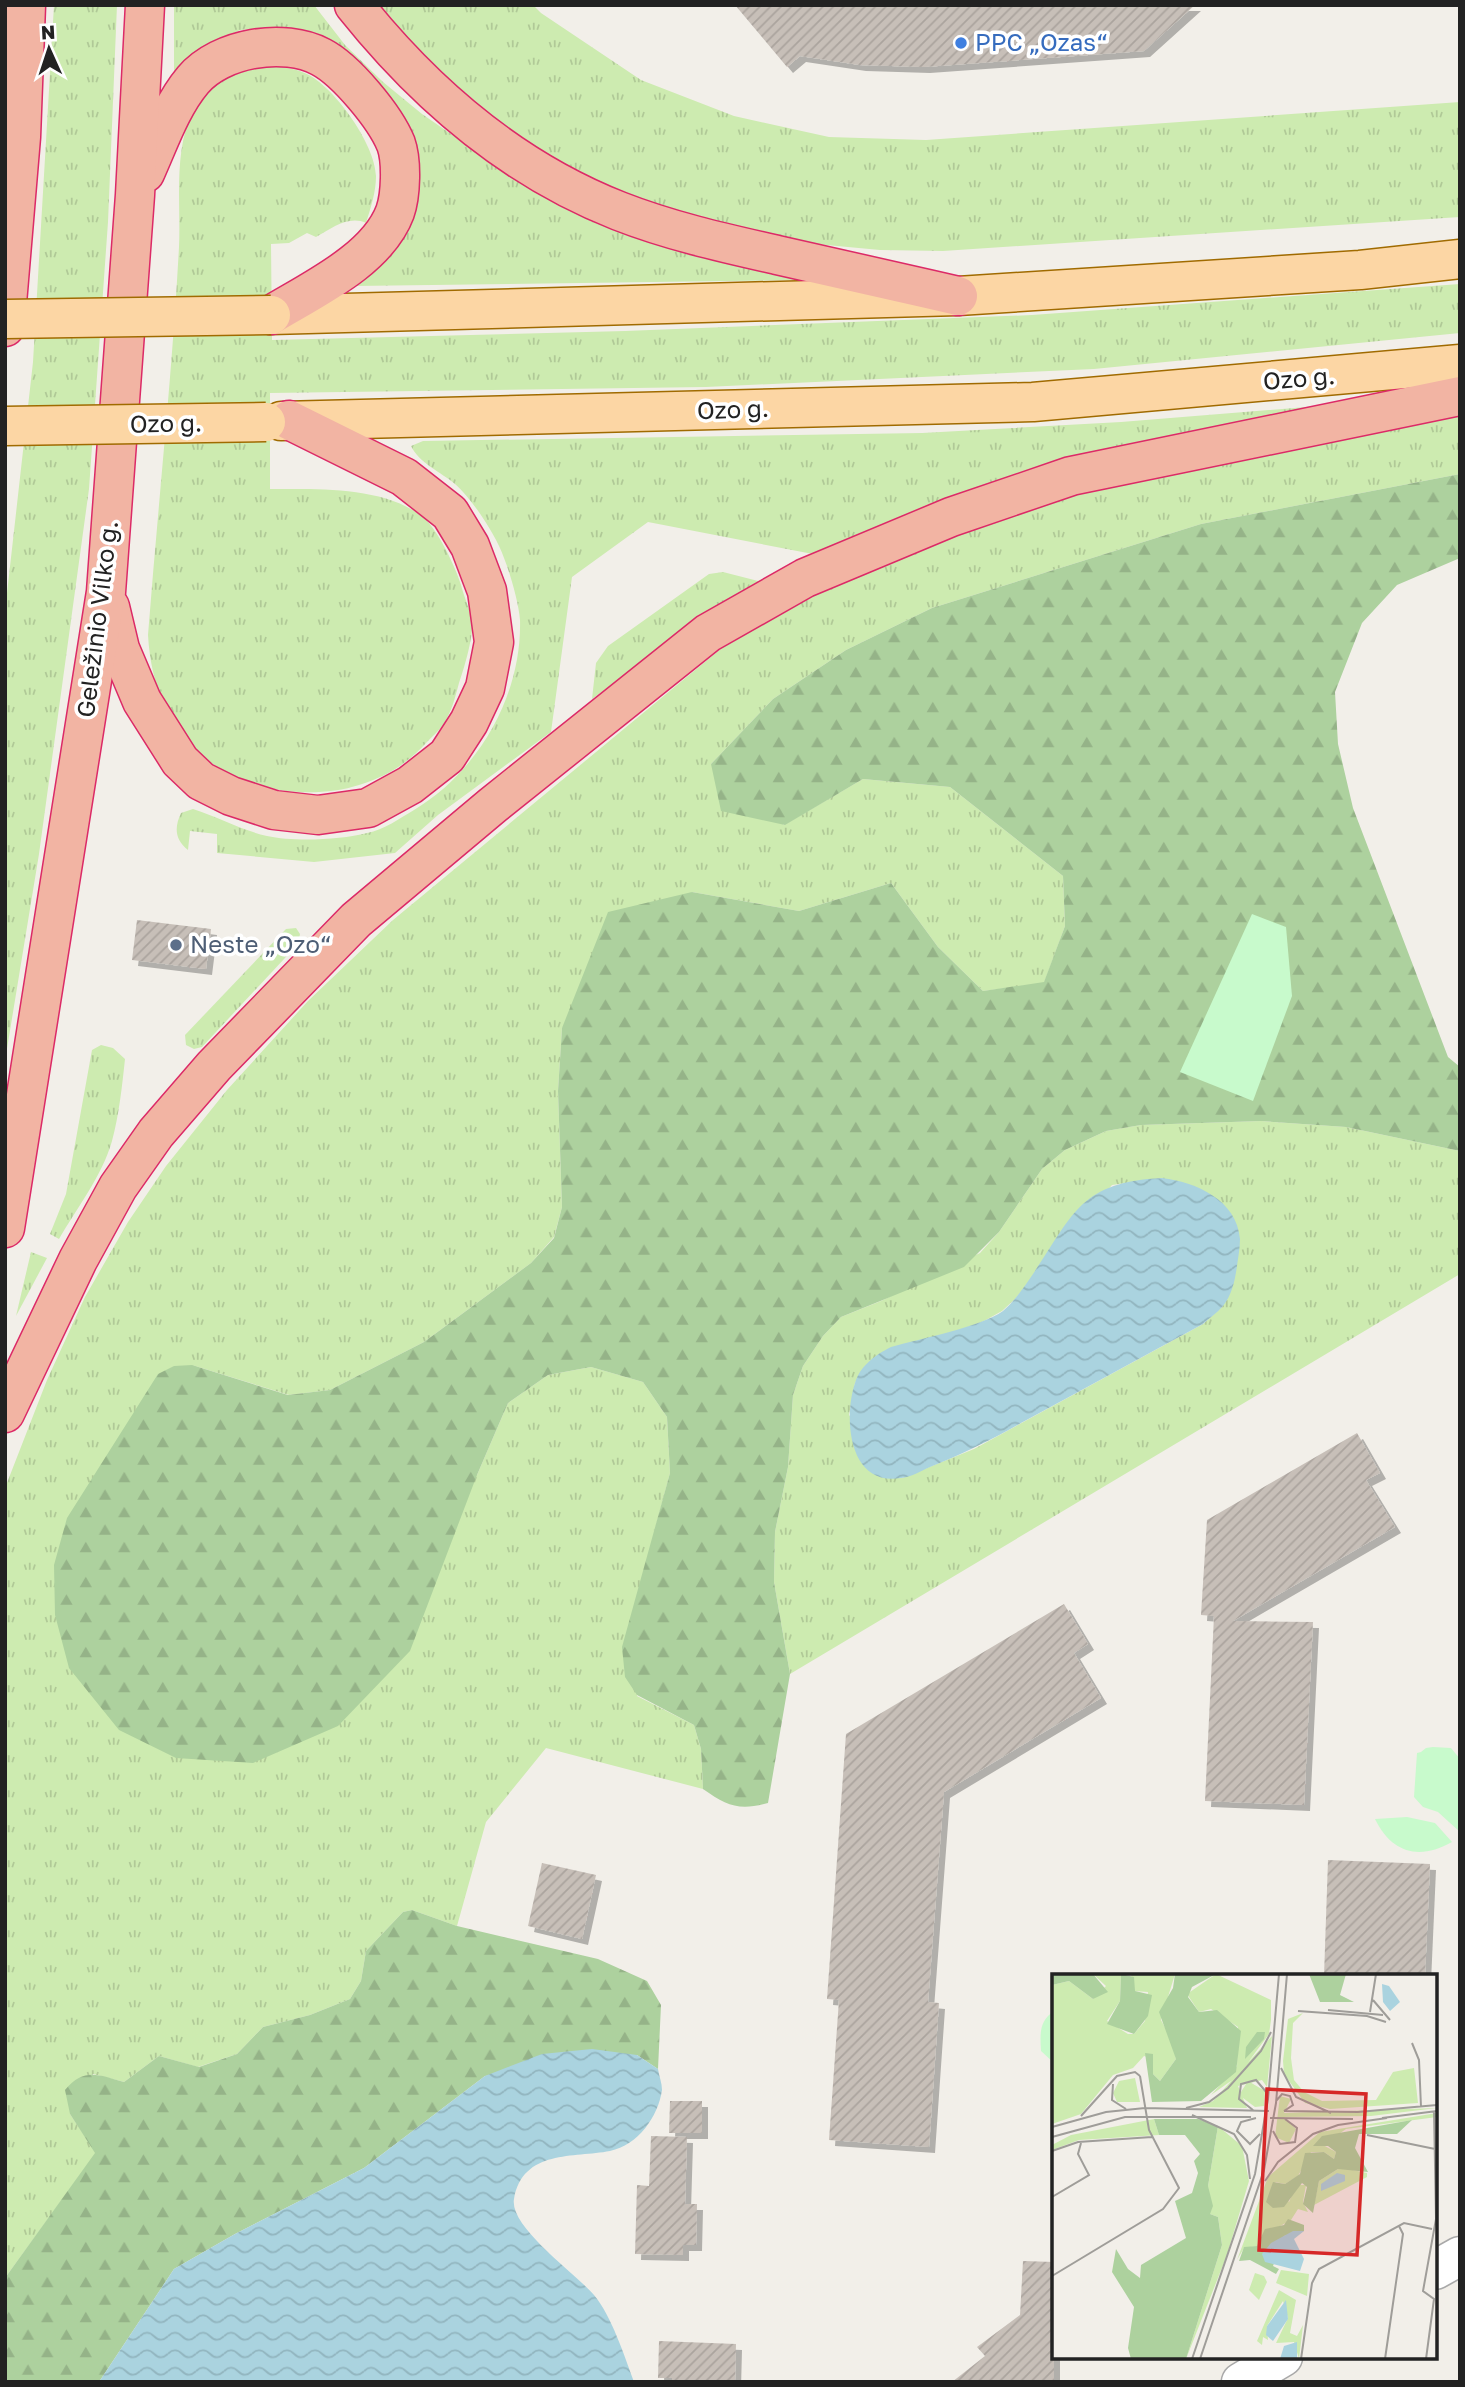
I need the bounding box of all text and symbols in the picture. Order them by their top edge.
north arrow [14,14,84,84]
text: N [40,20,56,43]
place label: PPC „Ozas“ [975,27,1108,56]
marker: PPC „Ozas“ [953,35,969,51]
street label: Ozo g. [1262,360,1336,395]
street label: Ozo g. [696,393,769,424]
street label: Ozo g. [130,407,202,438]
street label: Geležinio Vilko g. [70,519,123,719]
place label: Neste „Ozo“ [190,929,331,958]
marker: Neste „Ozo“ [168,937,184,953]
inset map [1052,1974,1437,2359]

